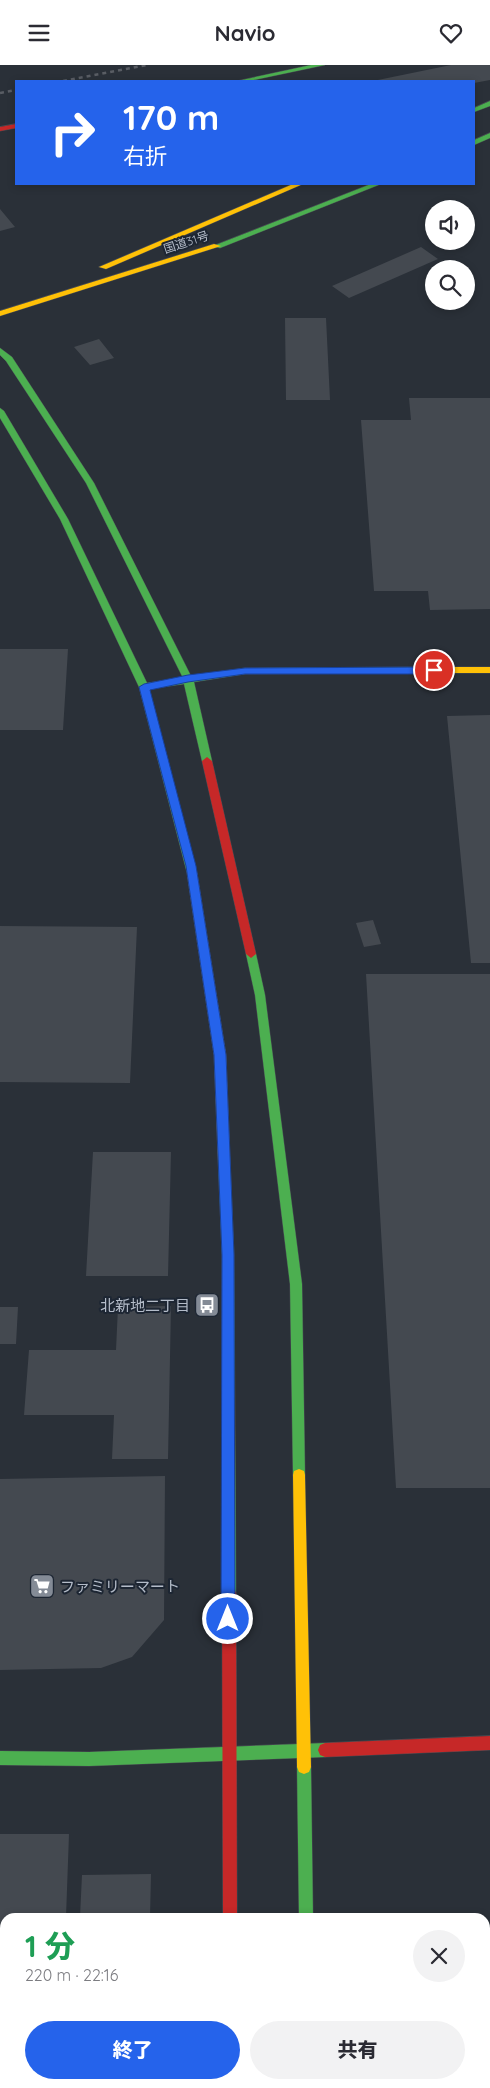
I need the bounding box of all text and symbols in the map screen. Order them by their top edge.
icon: menu [25,19,53,47]
text: Navio [214,19,276,47]
icon: heart [437,19,465,47]
text: 170 m [123,95,219,139]
icon: right [40,100,105,165]
text: 右折 [123,142,167,170]
map controls [425,200,475,310]
button: sound [425,200,475,250]
street label: 国道31号 [161,228,211,256]
button: search [425,260,475,310]
pin [413,649,455,691]
icon: arrive [420,656,448,684]
bus stop icon: 北新地二丁目 [194,1292,220,1318]
place label: 北新地二丁目 [100,1296,190,1315]
supermarket icon: ファミリーマート [29,1573,55,1599]
place label: ファミリーマート [60,1577,180,1596]
position arrow [201,1592,253,1644]
text: 1 分 [25,1927,75,1965]
button: close [413,1930,465,1982]
text: 220 m · 22:16 [25,1965,118,1985]
button: 終了 [25,2021,240,2079]
button: 共有 [250,2021,465,2079]

